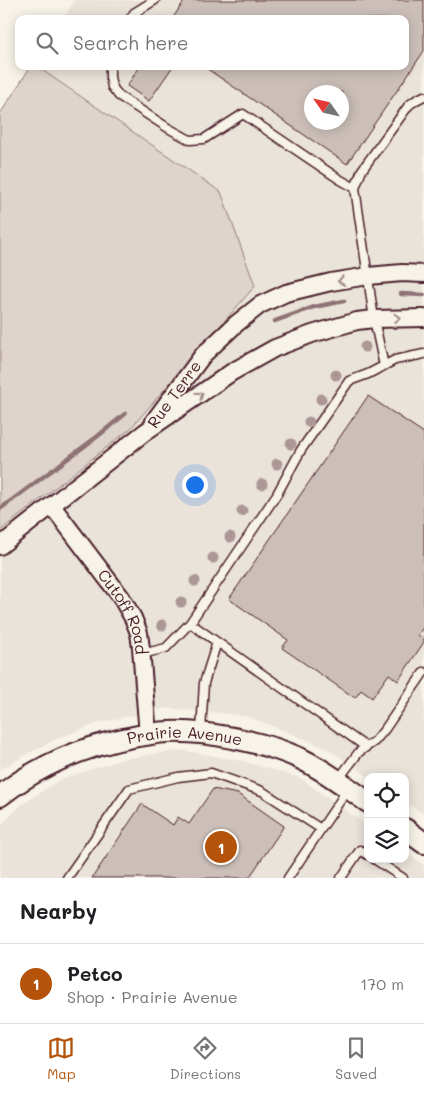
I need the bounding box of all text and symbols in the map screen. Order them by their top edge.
search box [15,15,409,70]
icon: search [33,29,61,57]
text: Search here [73,30,189,55]
north arrow [304,85,349,130]
one-way arrow [336,275,345,285]
one-way arrow [394,313,401,323]
street label: Rue Terre [142,356,205,432]
one-way arrow [194,392,203,401]
your location [182,472,208,498]
street label: Cutoff Road [94,565,152,655]
street label: Prairie Avenue [125,721,244,750]
map controls [364,773,409,863]
button: locate [364,773,409,818]
button: layers [364,818,409,863]
pin: 1 [205,828,237,866]
text: Nearby [20,897,97,924]
text: Petco [67,961,123,986]
text: 1 [32,973,40,994]
text: 170 m [360,973,404,994]
text: Shop · Prairie Avenue [67,986,238,1007]
tab: Map [47,1034,76,1083]
tab: Directions [170,1034,241,1083]
tab: Saved [335,1034,377,1083]

